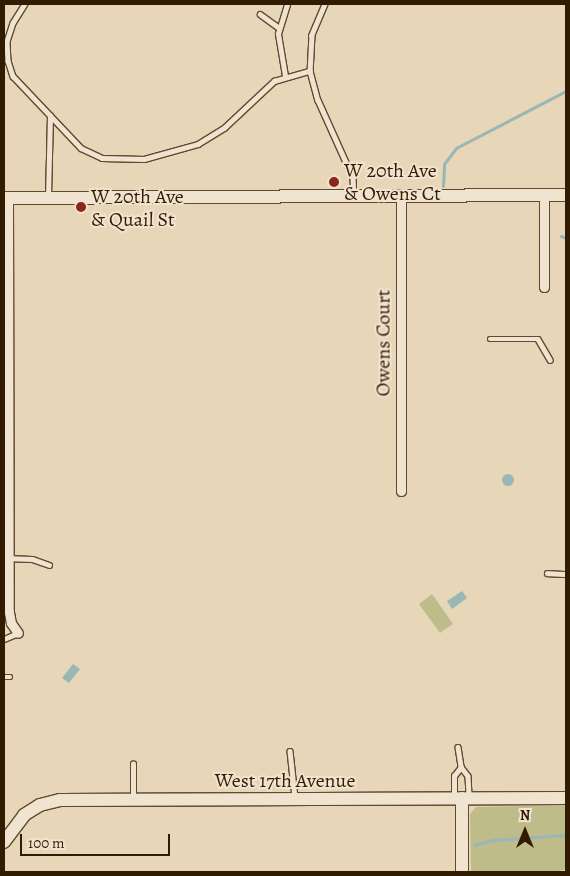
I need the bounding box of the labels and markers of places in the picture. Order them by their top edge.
place label: W 20th Ave & Owens Ct [344,158,441,205]
marker: W 20th Ave & Owens Ct [328,176,340,188]
place label: W 20th Ave & Quail St [91,184,184,231]
marker: W 20th Ave & Quail St [75,201,87,213]

